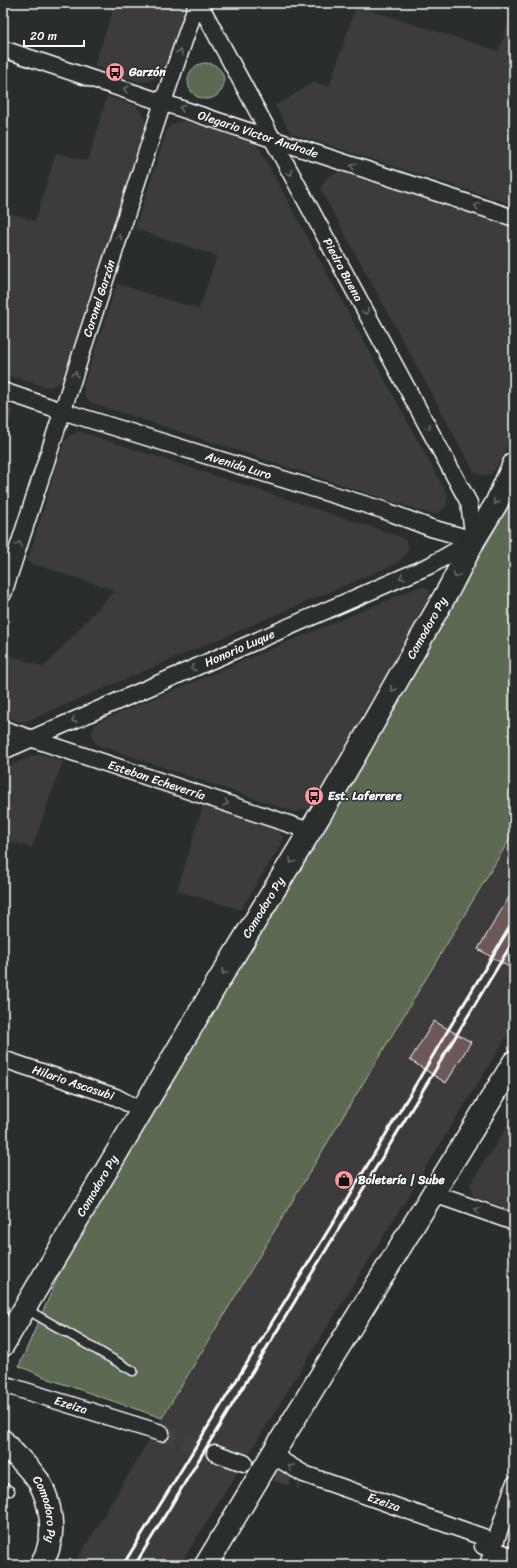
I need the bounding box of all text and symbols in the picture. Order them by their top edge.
scale bar [24,22,84,48]
text: 20 m [30,25,57,47]
one-way arrow [176,48,184,55]
bus stop icon: Garzón [104,61,126,83]
place label: Garzón [128,61,166,83]
one-way arrow [123,86,130,94]
street label: Olegario Victor Andrade [195,104,321,164]
one-way arrow [179,105,186,113]
one-way arrow [350,162,357,171]
one-way arrow [286,169,293,177]
one-way arrow [474,202,481,211]
one-way arrow [114,234,123,241]
street label: Piedra Buena [317,234,369,306]
street label: Coronel Garzón [76,256,122,340]
one-way arrow [361,308,368,315]
one-way arrow [70,370,78,377]
one-way arrow [423,422,430,430]
street label: Avenida Luro [202,445,274,486]
one-way arrow [493,498,501,506]
one-way arrow [15,540,23,547]
one-way arrow [453,571,461,578]
one-way arrow [399,573,406,581]
street label: Comodoro Py [400,592,454,663]
street label: Honorio Luque [201,623,278,673]
one-way arrow [190,664,197,672]
one-way arrow [390,684,397,692]
one-way arrow [70,716,77,724]
street label: Esteban Echeverría [105,754,209,807]
bus stop icon: Est. Laferrere [303,785,325,807]
place label: Est. Laferrere [328,785,403,807]
one-way arrow [222,798,229,807]
one-way arrow [289,857,297,864]
street label: Comodoro Py [236,872,291,943]
one-way arrow [221,968,228,975]
street label: Hilario Ascasubi [29,1059,118,1107]
street label: Comodoro Py [70,1150,125,1221]
shop icon: Boletería | Sube [333,1169,355,1191]
place label: Boletería | Sube [358,1169,445,1191]
one-way arrow [474,1206,481,1214]
street label: Ezeiza [52,1390,90,1421]
one-way arrow [288,1464,296,1471]
street label: Comodoro Py [27,1471,62,1545]
street label: Ezeiza [364,1486,403,1518]

